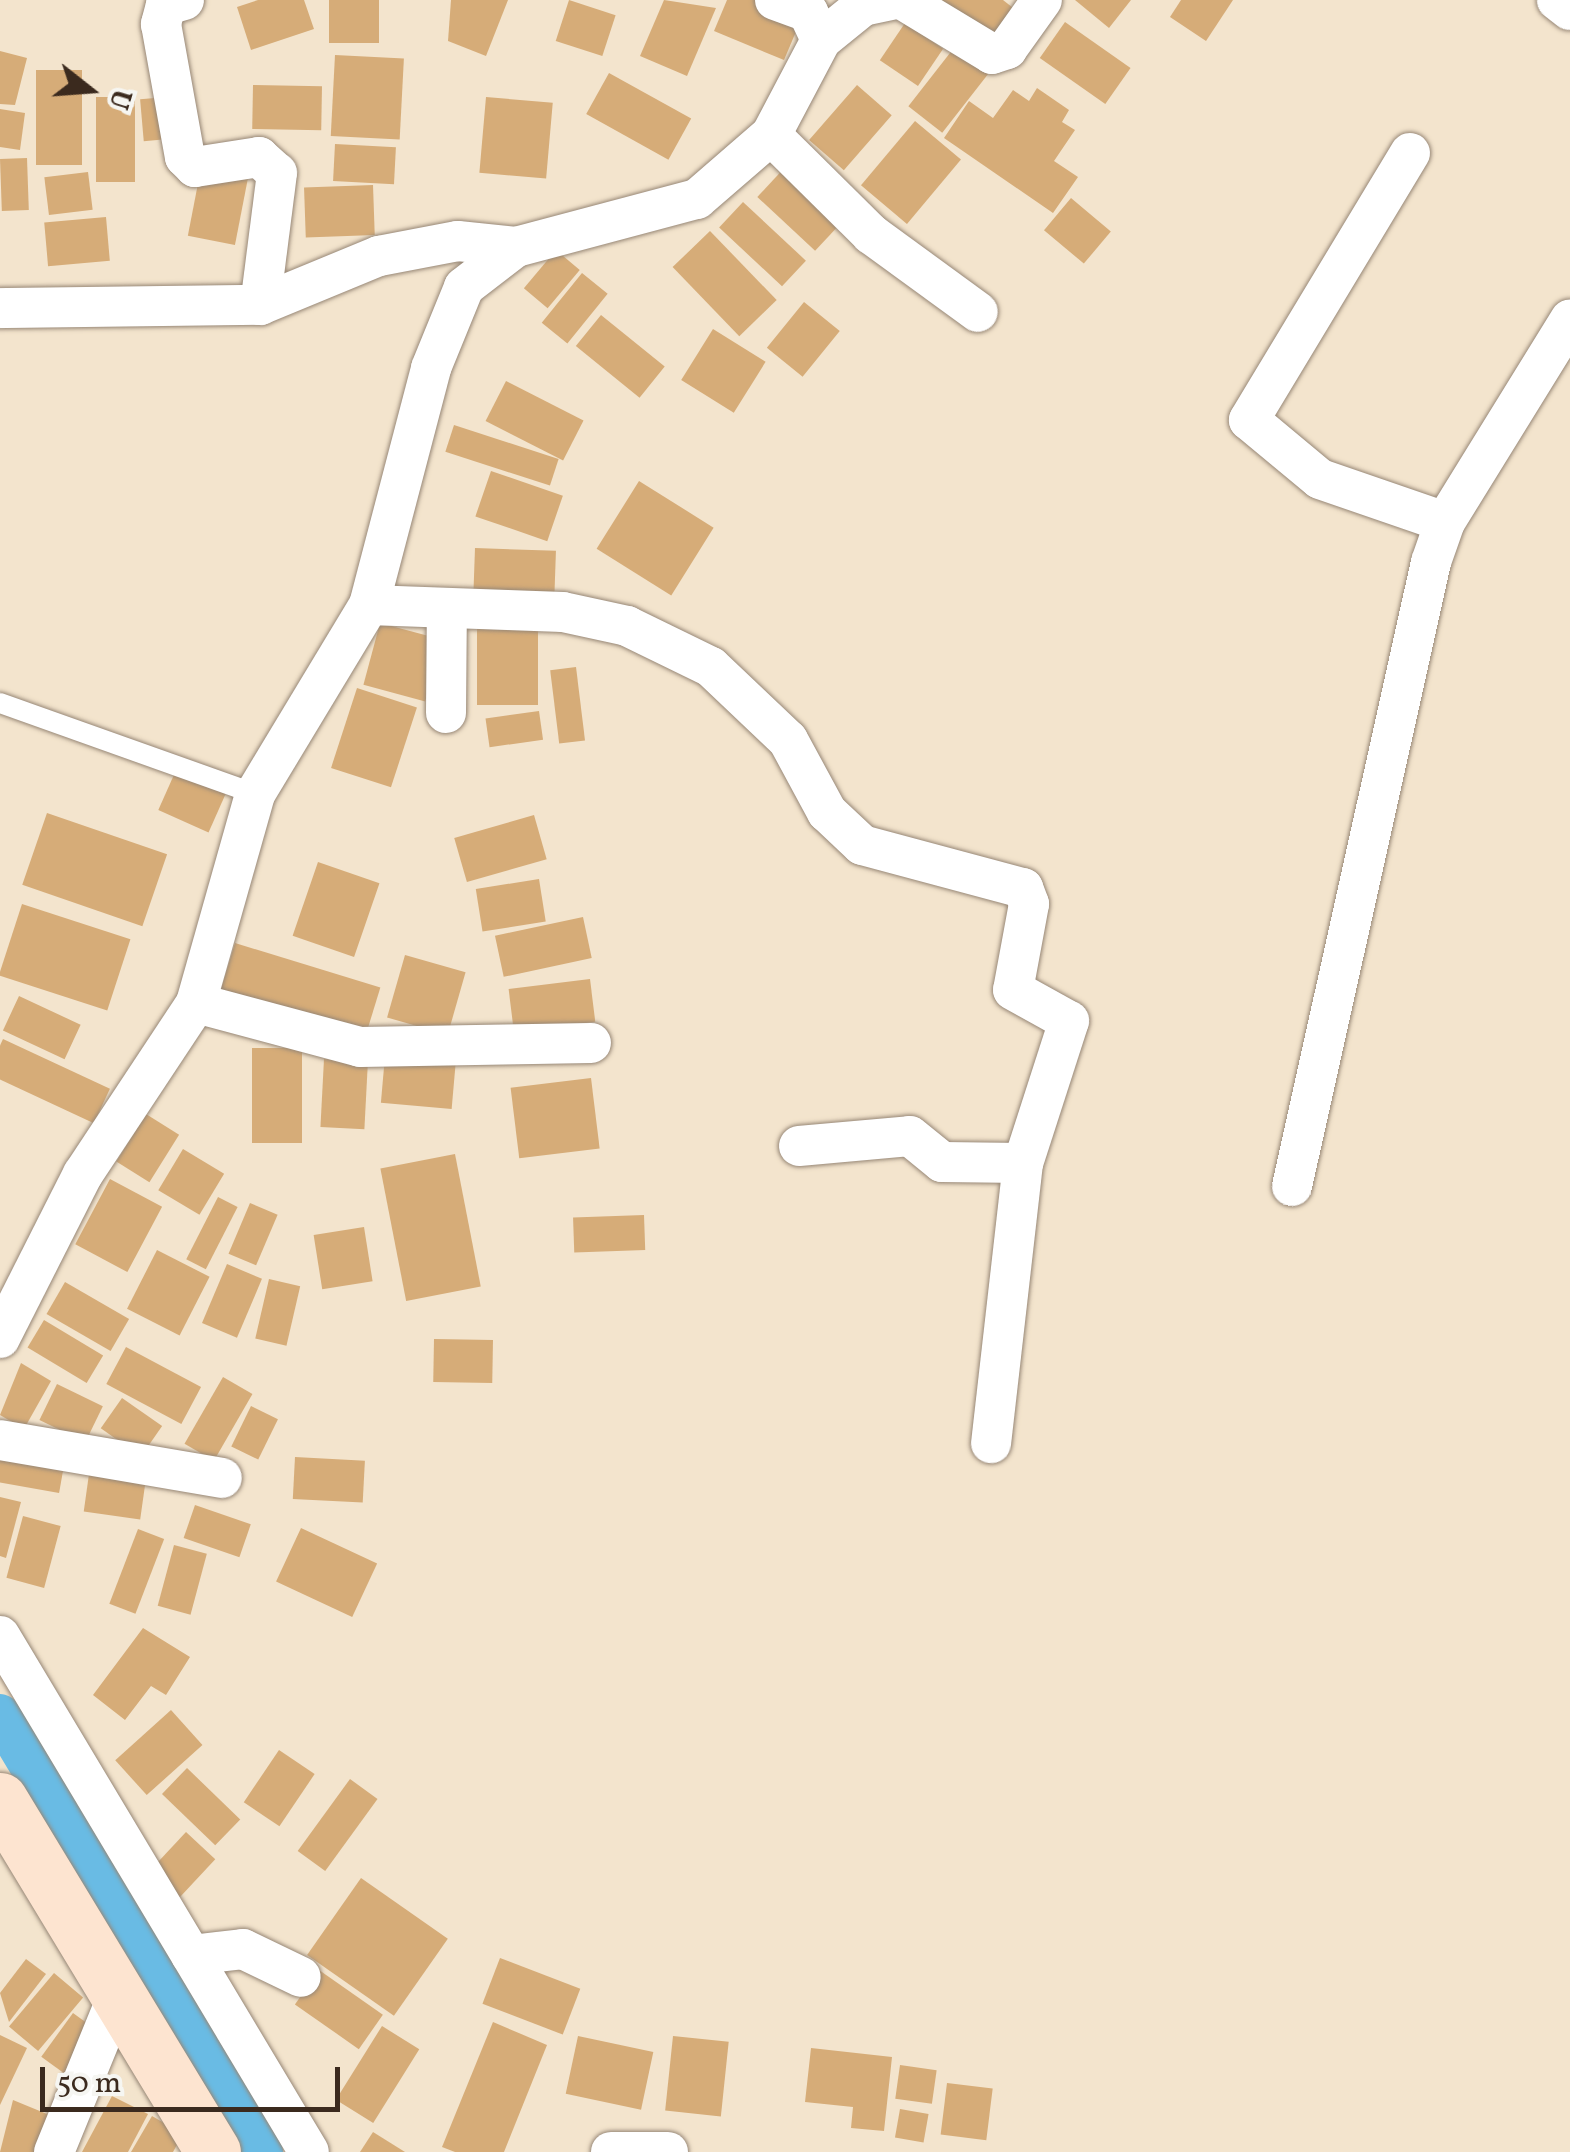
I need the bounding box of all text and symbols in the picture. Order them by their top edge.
north arrow [40,40,140,140]
text: U [98,84,141,114]
scale bar [45,2047,345,2109]
text: 50 m [57,2063,121,2105]

